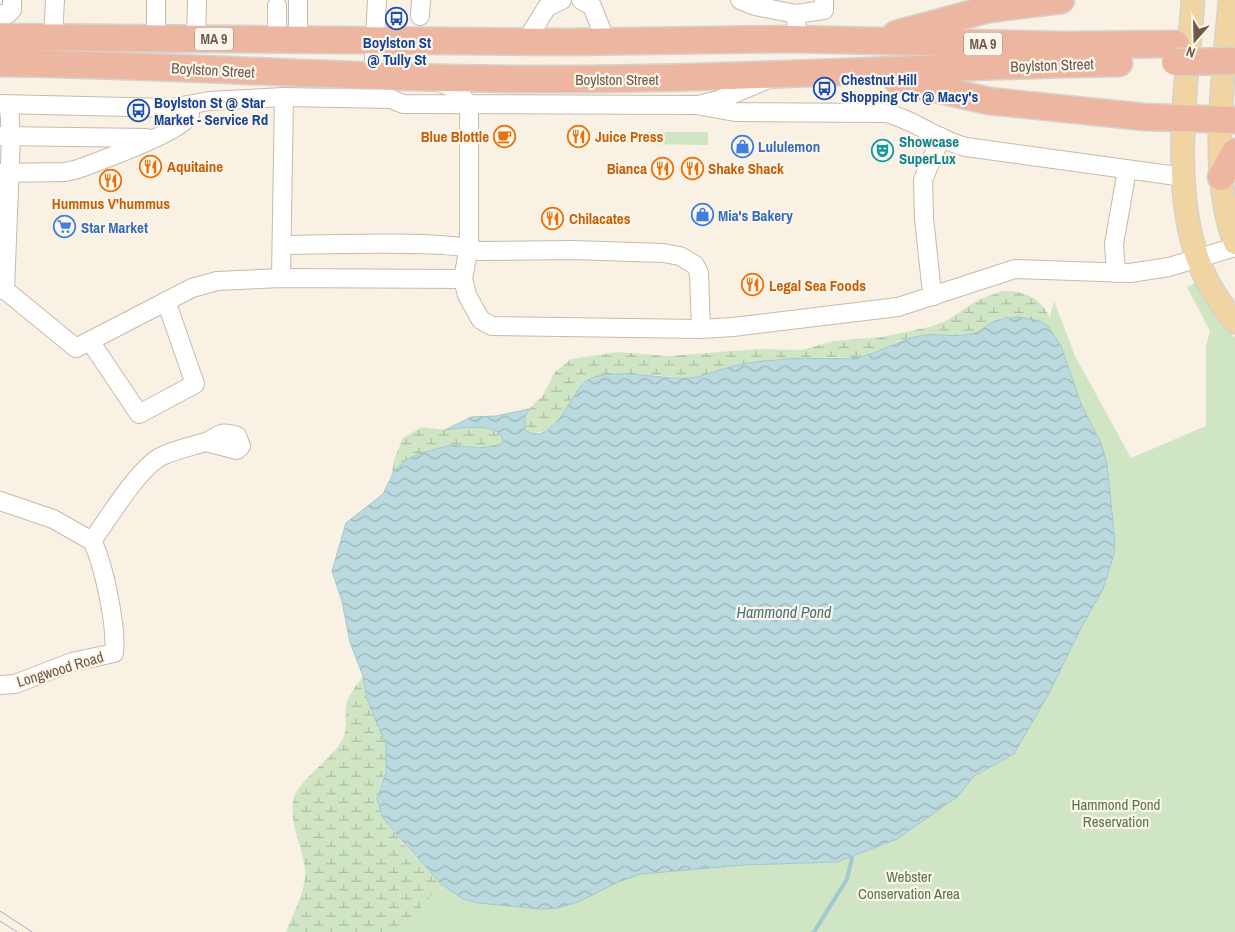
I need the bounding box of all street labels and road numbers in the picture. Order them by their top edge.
road number: MA 9 [195,28,233,50]
road number: MA 9 [964,33,1002,56]
street label: Boylston Street [1010,53,1095,77]
street label: Boylston Street [171,57,256,83]
street label: Boylston Street [575,69,659,90]
street label: Longwood Road [14,646,106,692]

